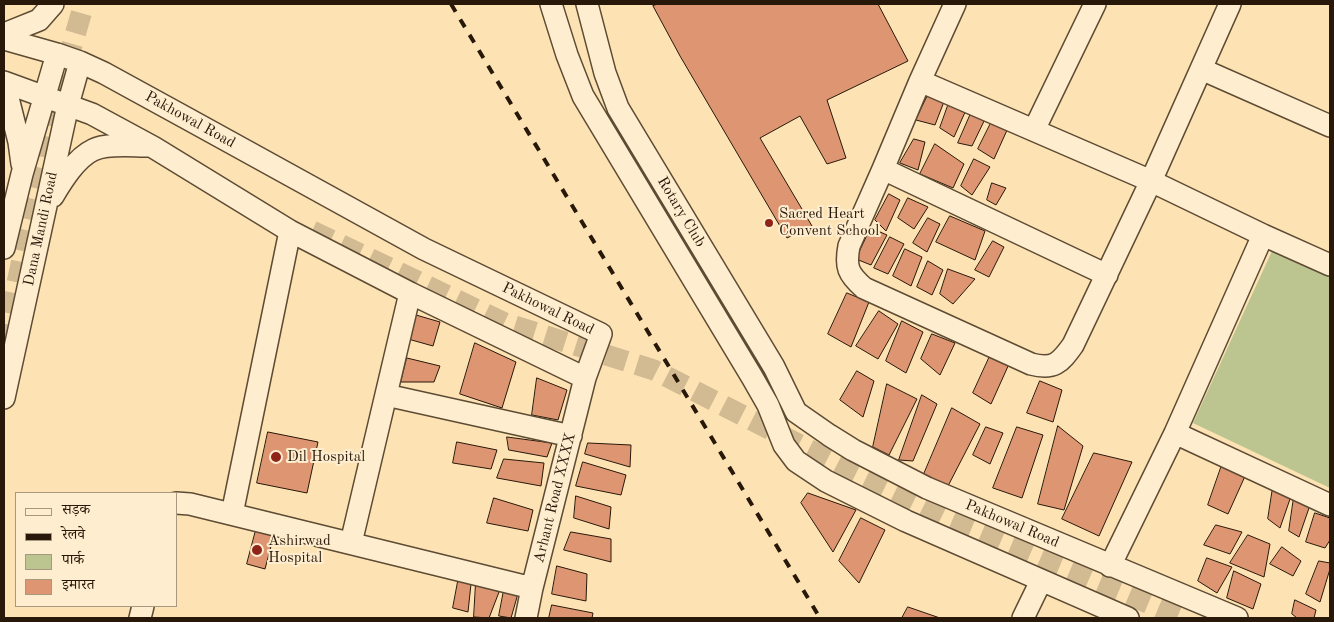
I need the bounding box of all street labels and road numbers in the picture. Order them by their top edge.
street label: Pakhowal Road [142,88,238,152]
street label: Dana Mandi Road [20,170,62,288]
street label: Rotary Club [653,174,709,250]
street label: Pakhowal Road [499,279,597,339]
street label: Arhant Road XXXX [530,431,580,565]
street label: Pakhowal Road [962,496,1062,552]

